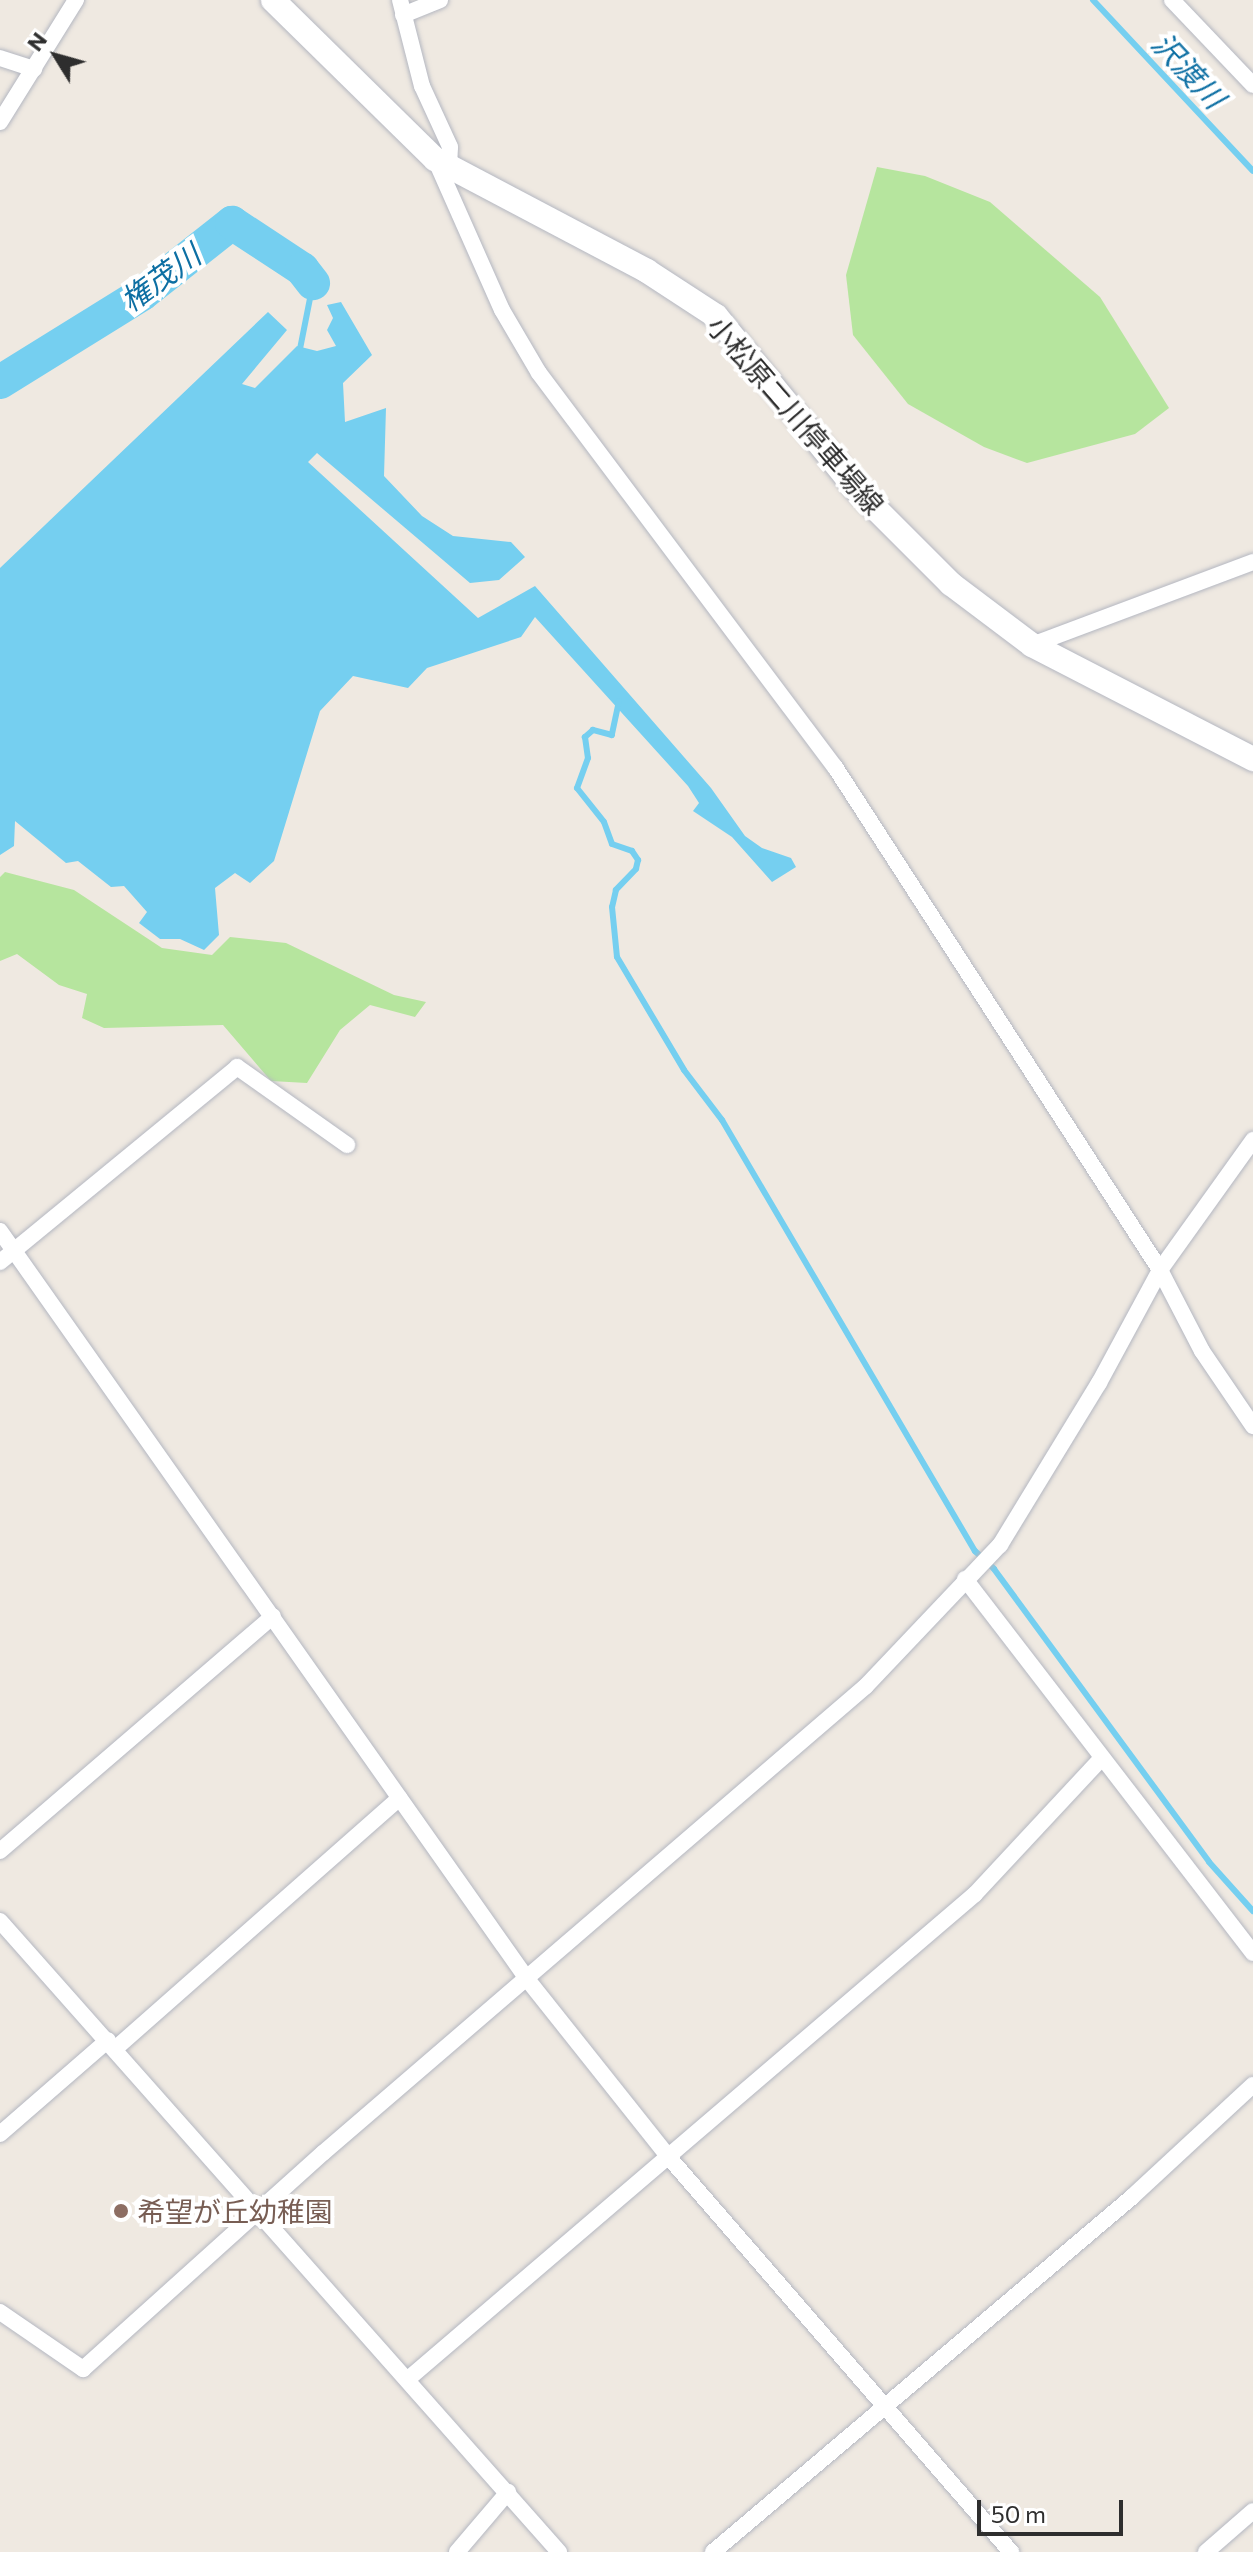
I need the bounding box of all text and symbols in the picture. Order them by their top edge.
north arrow [16,16,96,96]
water label: 沢渡川 [1145,25,1233,115]
text: N [21,27,52,56]
water label: 権茂川 [113,236,207,318]
street label: 小松原二川停車場線 [701,309,891,521]
place label: 希望が丘幼稚園 [137,2194,333,2228]
marker: 希望が丘幼稚園 [112,2202,130,2220]
scale bar [981,2484,1127,2534]
text: 50 m [991,2499,1046,2528]

